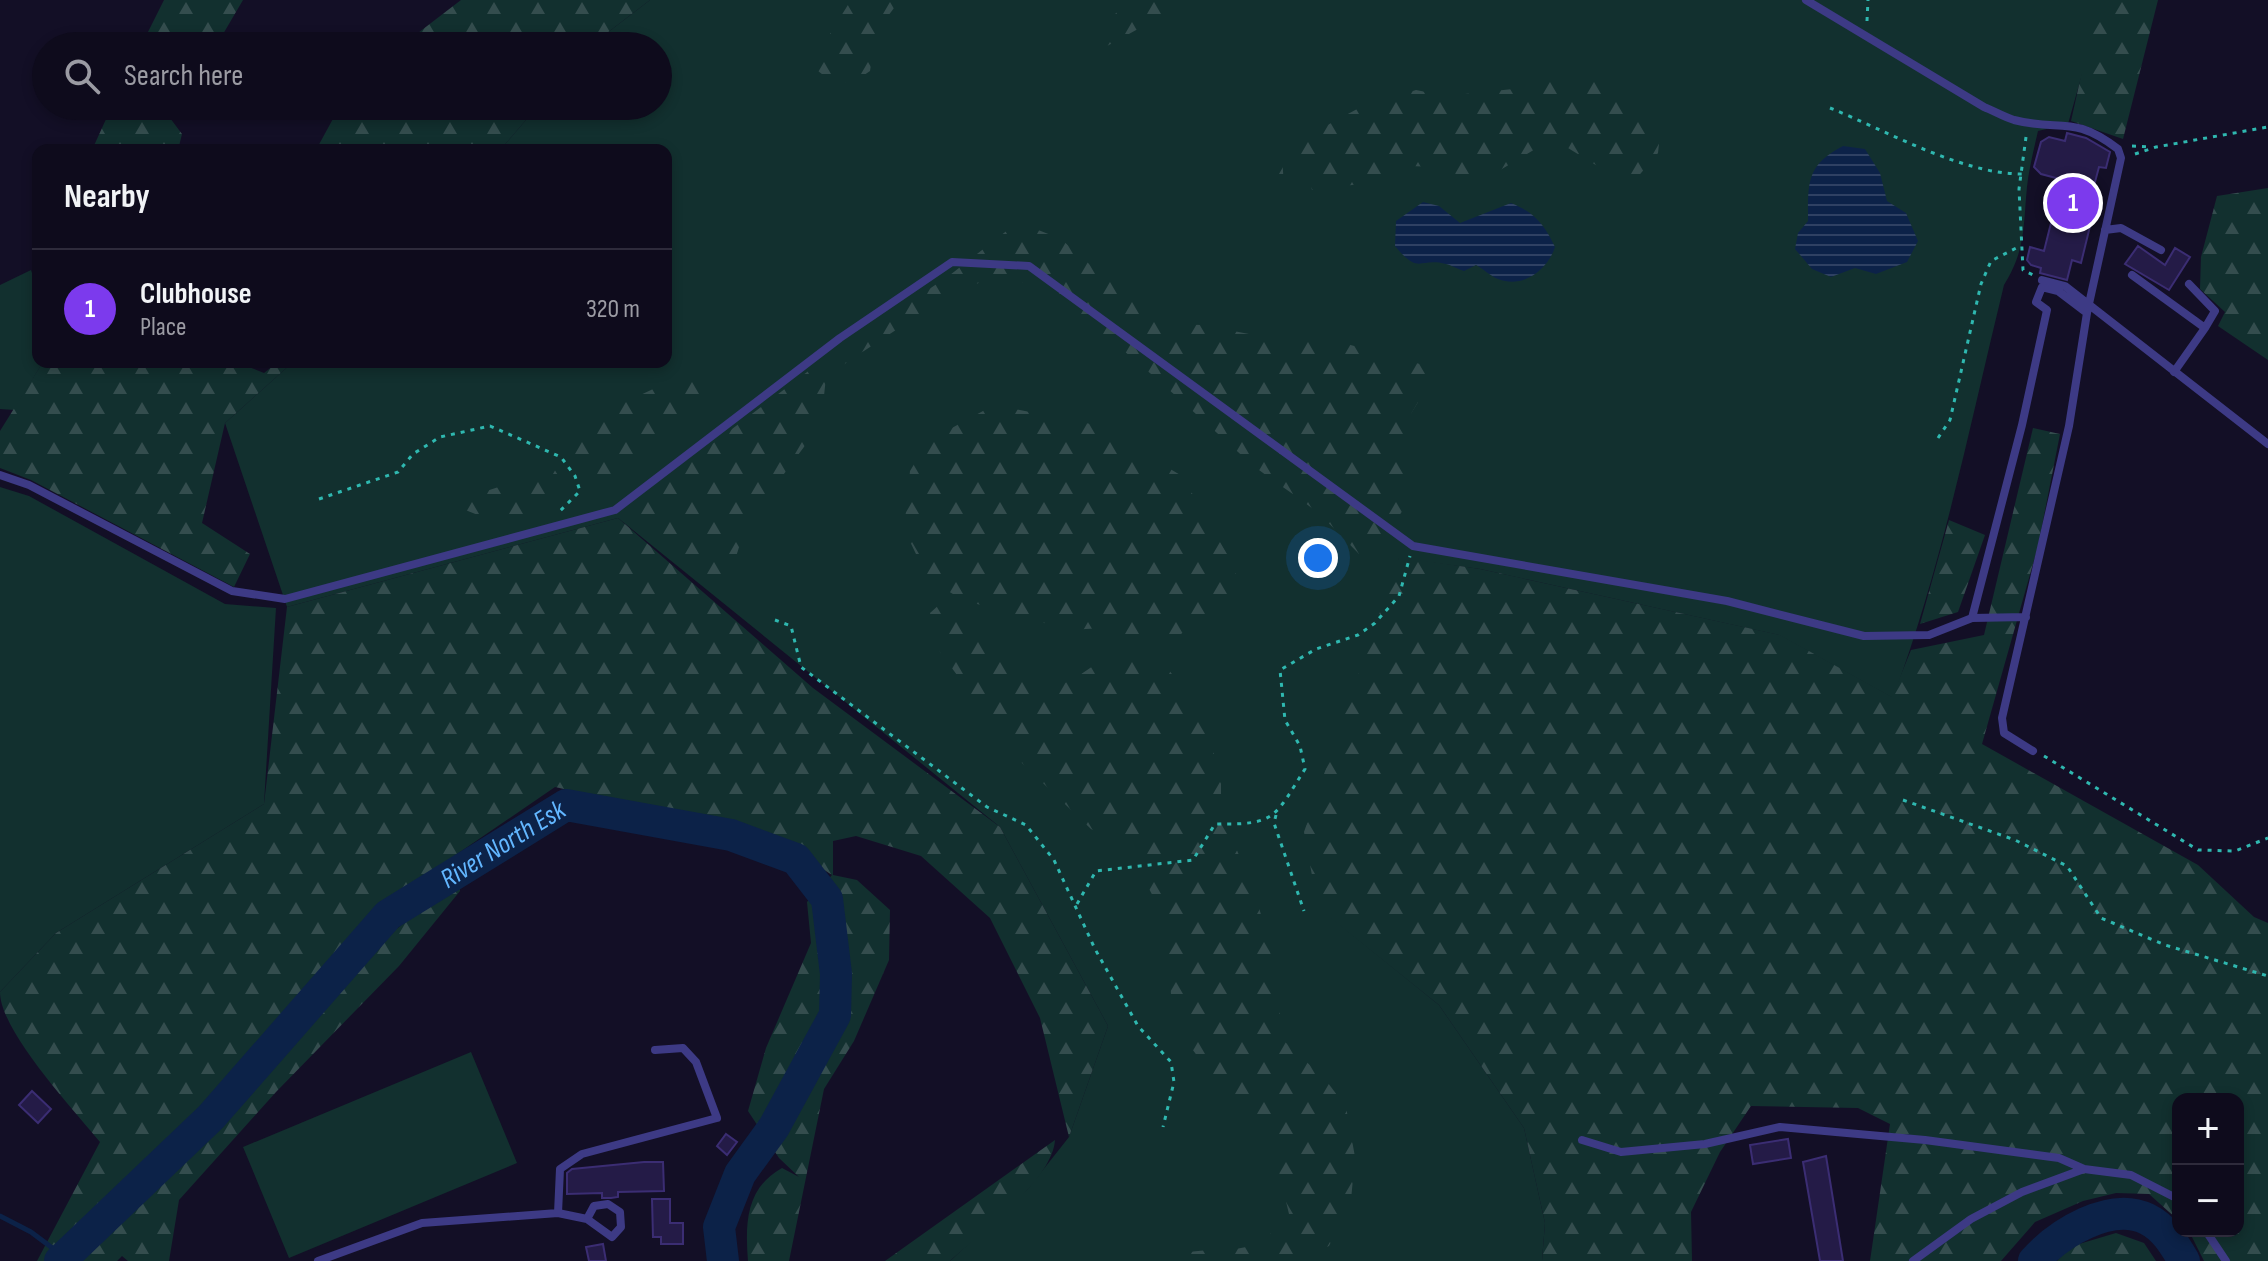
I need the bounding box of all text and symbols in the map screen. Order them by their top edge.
search box [32,32,672,120]
icon: search [60,54,104,98]
text: Search here [124,58,243,94]
pin: 1 [2047,173,2099,233]
text: Nearby [64,176,150,217]
text: Clubhouse [140,276,251,312]
text: 1 [85,294,95,325]
text: 320 m [586,294,640,325]
text: Place [140,312,187,343]
your location [1298,538,1338,578]
water label: River North Esk [434,792,573,895]
map controls [2172,1093,2244,1237]
button: + [2172,1093,2244,1165]
button: − [2172,1165,2244,1237]

